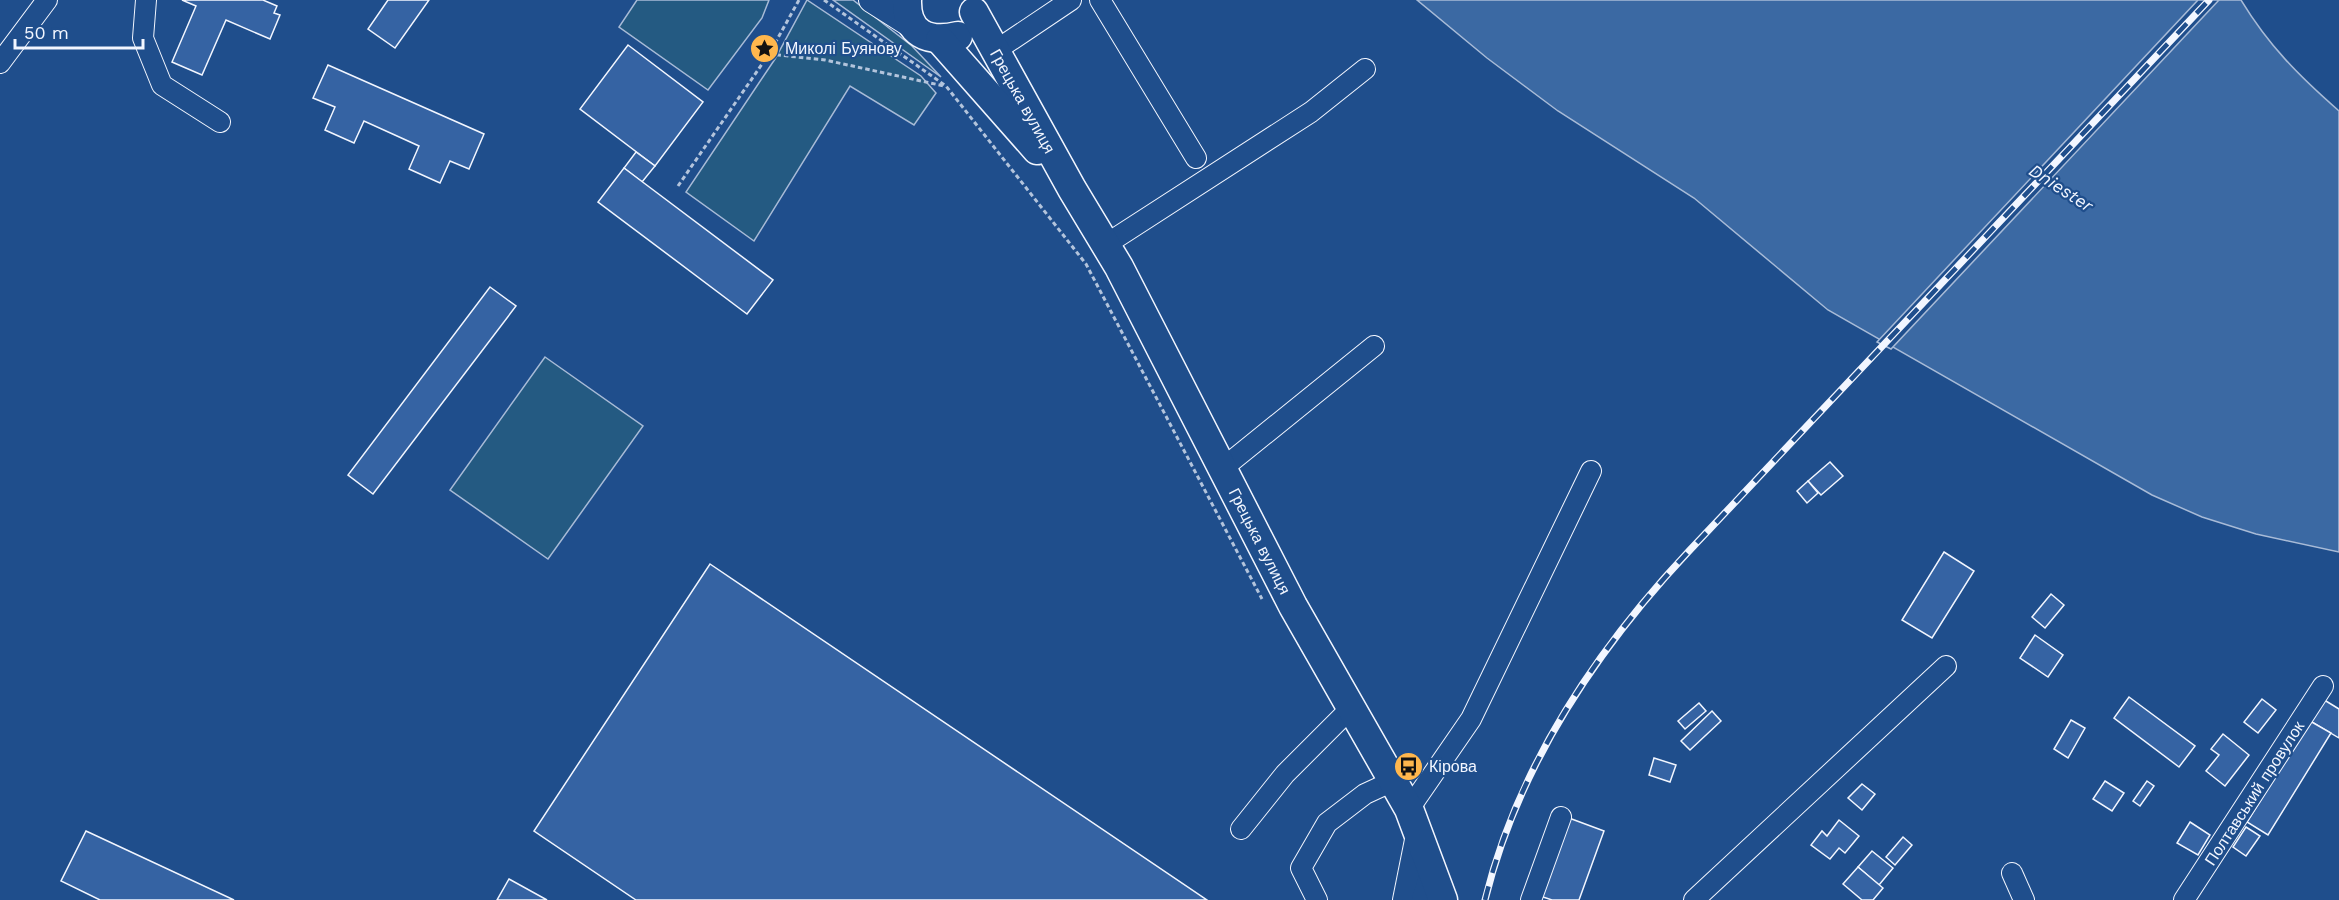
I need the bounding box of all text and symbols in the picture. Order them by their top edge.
scale bar [15,12,142,50]
text: 50 m [24,22,69,43]
place icon: Миколі Буянову [748,32,780,64]
place label: Миколі Буянову [785,39,902,58]
street label: Грецька вулиця [986,46,1059,157]
water label: Dniester [2025,159,2098,217]
street label: Грецька вулиця [1225,485,1295,598]
street label: Полтавський провулок [2201,717,2309,869]
bus stop icon: Кірова [1392,750,1424,782]
place label: Кірова [1429,757,1477,776]

